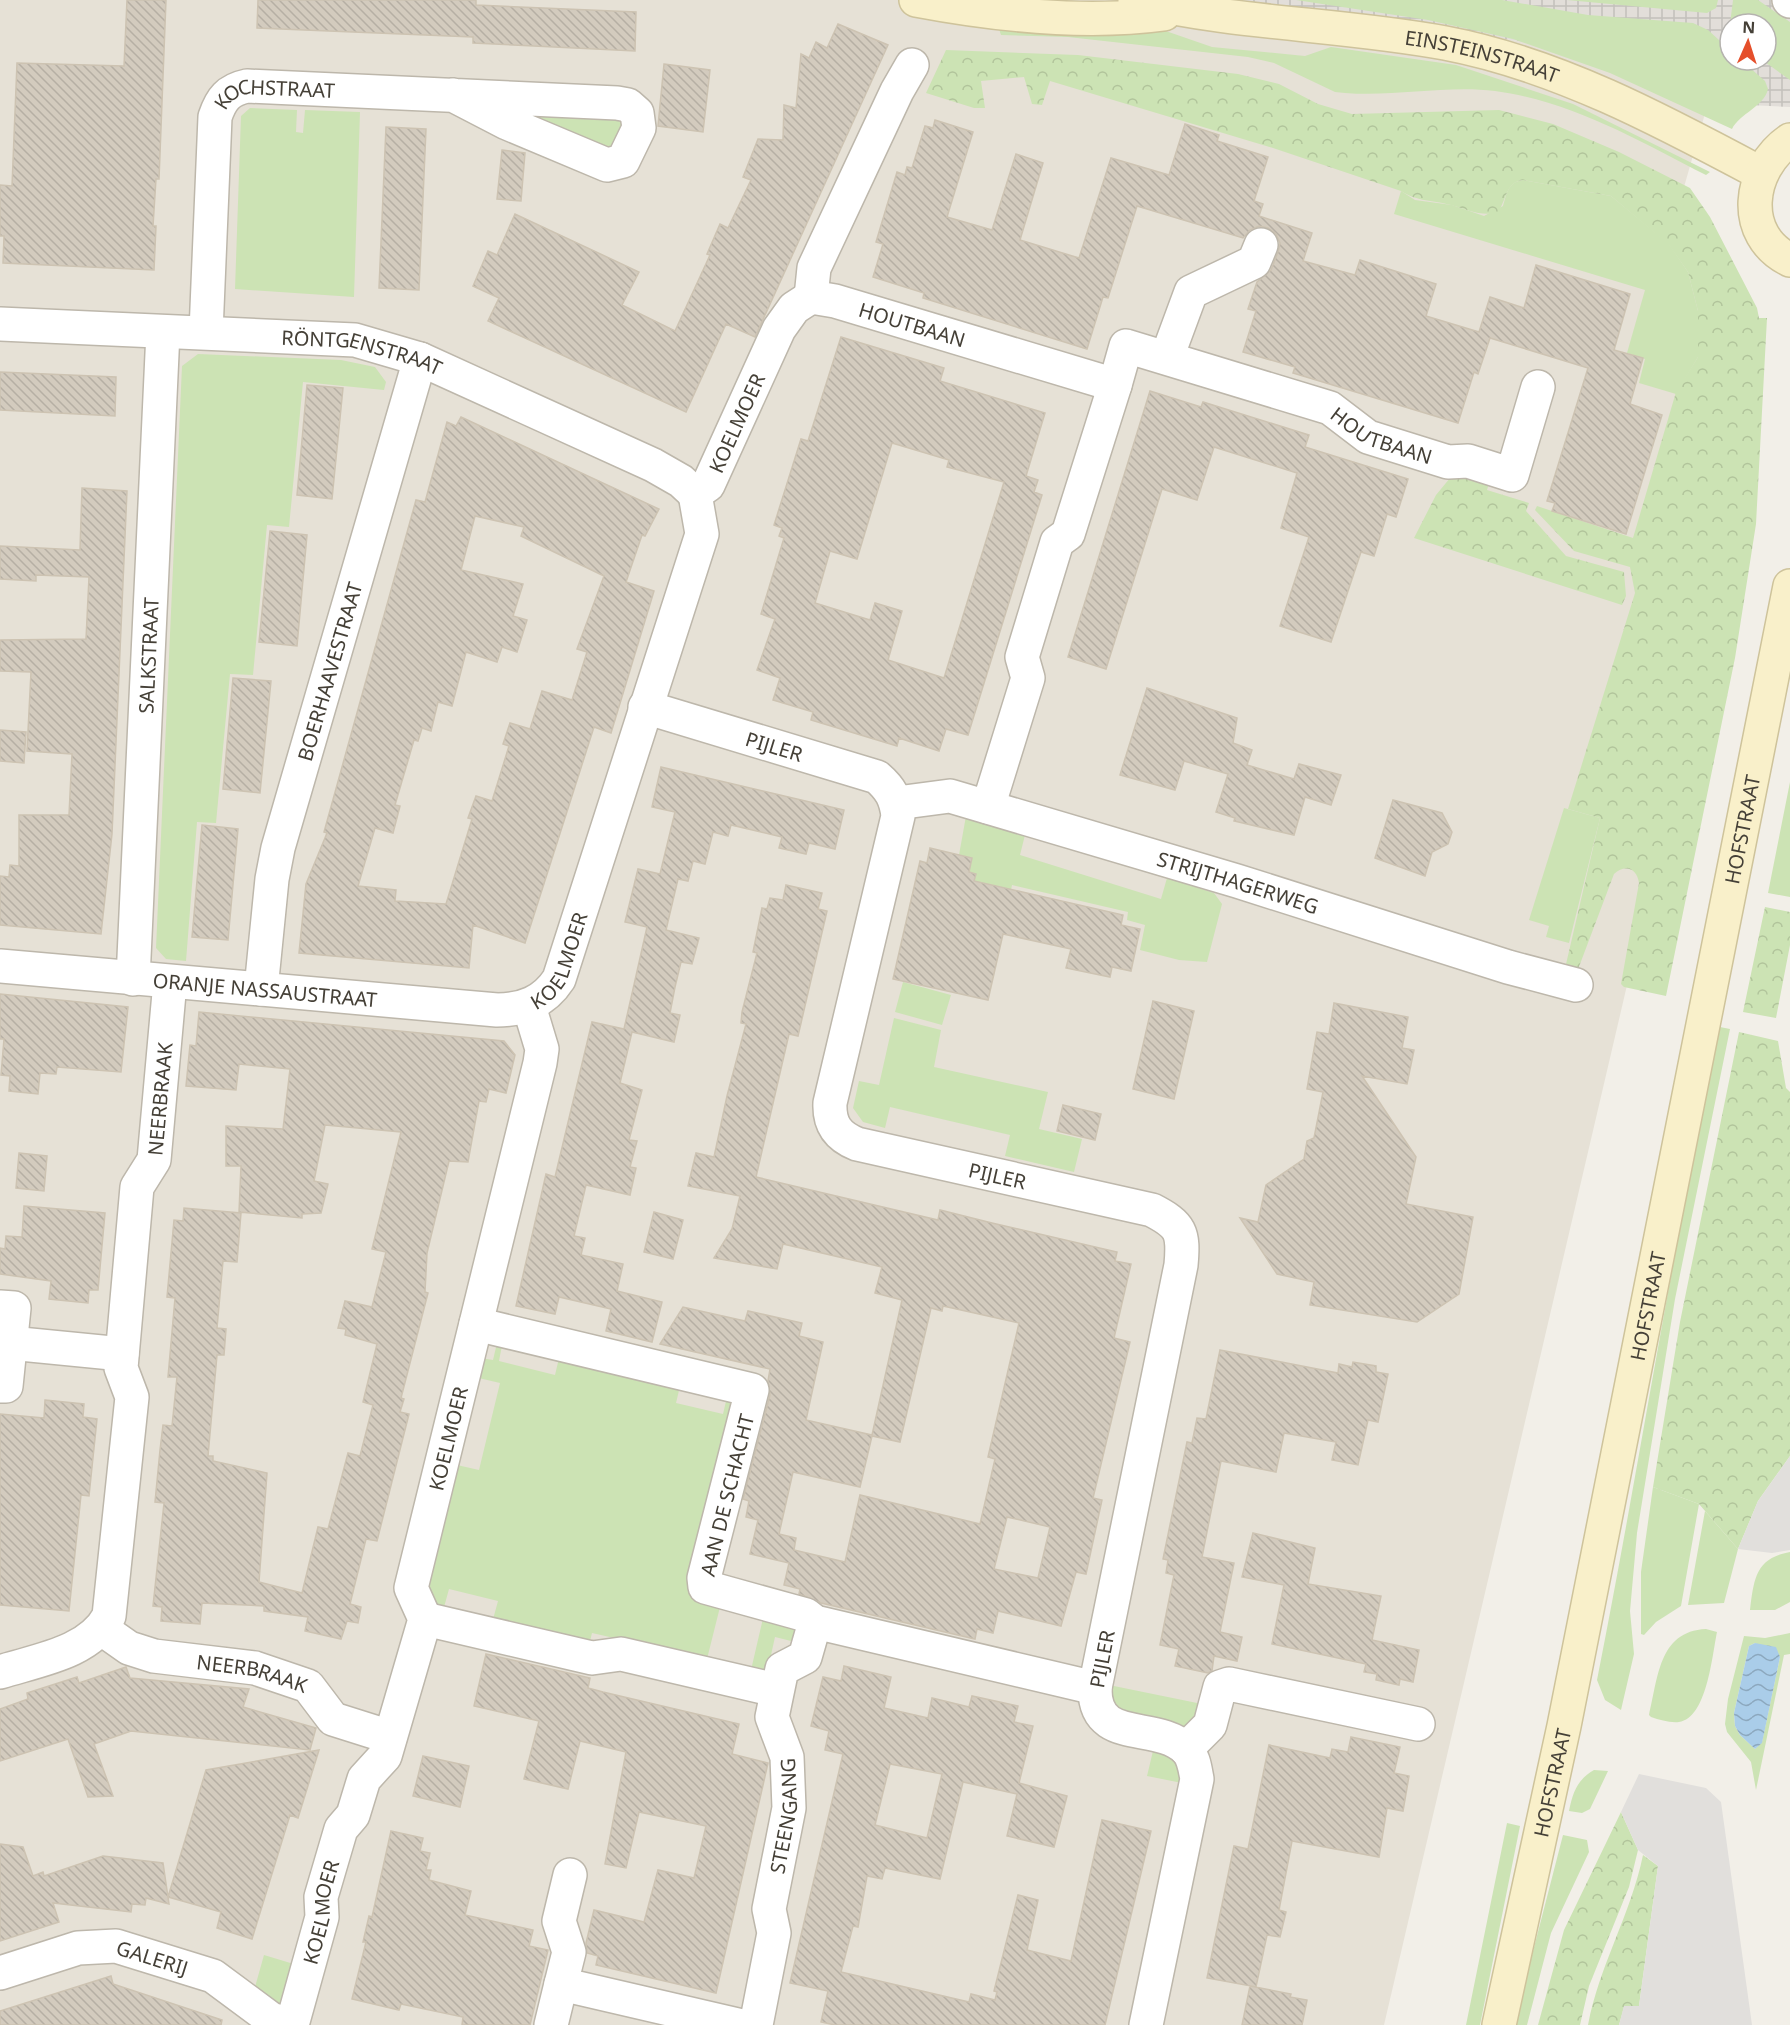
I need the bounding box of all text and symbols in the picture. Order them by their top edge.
north arrow [1718,12,1778,72]
text: N [1742,16,1756,38]
street label: EINSTEINSTRAAT [1403,23,1563,88]
street label: KOCHSTRAAT [207,72,336,114]
street label: HOUTBAAN [856,295,969,353]
street label: RÖNTGENSTRAAT [281,323,447,381]
street label: KOELMOER [702,368,771,477]
street label: HOUTBAAN [1325,400,1436,470]
street label: BOERHAAVESTRAAT [291,579,368,764]
street label: SALKSTRAAT [132,597,164,714]
street label: PIJLER [742,725,807,768]
street label: HOFSTRAAT [1718,773,1766,886]
street label: STRIJTHAGERWEG [1154,845,1322,920]
street label: KOELMOER [525,908,593,1015]
street label: ORANJE NASSAUSTRAAT [152,966,378,1013]
street label: NEERBRAAK [141,1041,178,1157]
street label: PIJLER [966,1156,1029,1195]
street label: HOFSTRAAT [1623,1249,1671,1363]
street label: KOELMOER [422,1383,474,1493]
street label: AAN DE SCHACHT [694,1411,760,1579]
street label: PIJLER [1083,1627,1121,1690]
street label: NEERBRAAK [195,1648,312,1699]
street label: HOFSTRAAT [1527,1726,1577,1840]
street label: STEENGANG [763,1757,803,1876]
street label: KOELMOER [296,1856,345,1967]
street label: GALERIJ [113,1933,192,1981]

